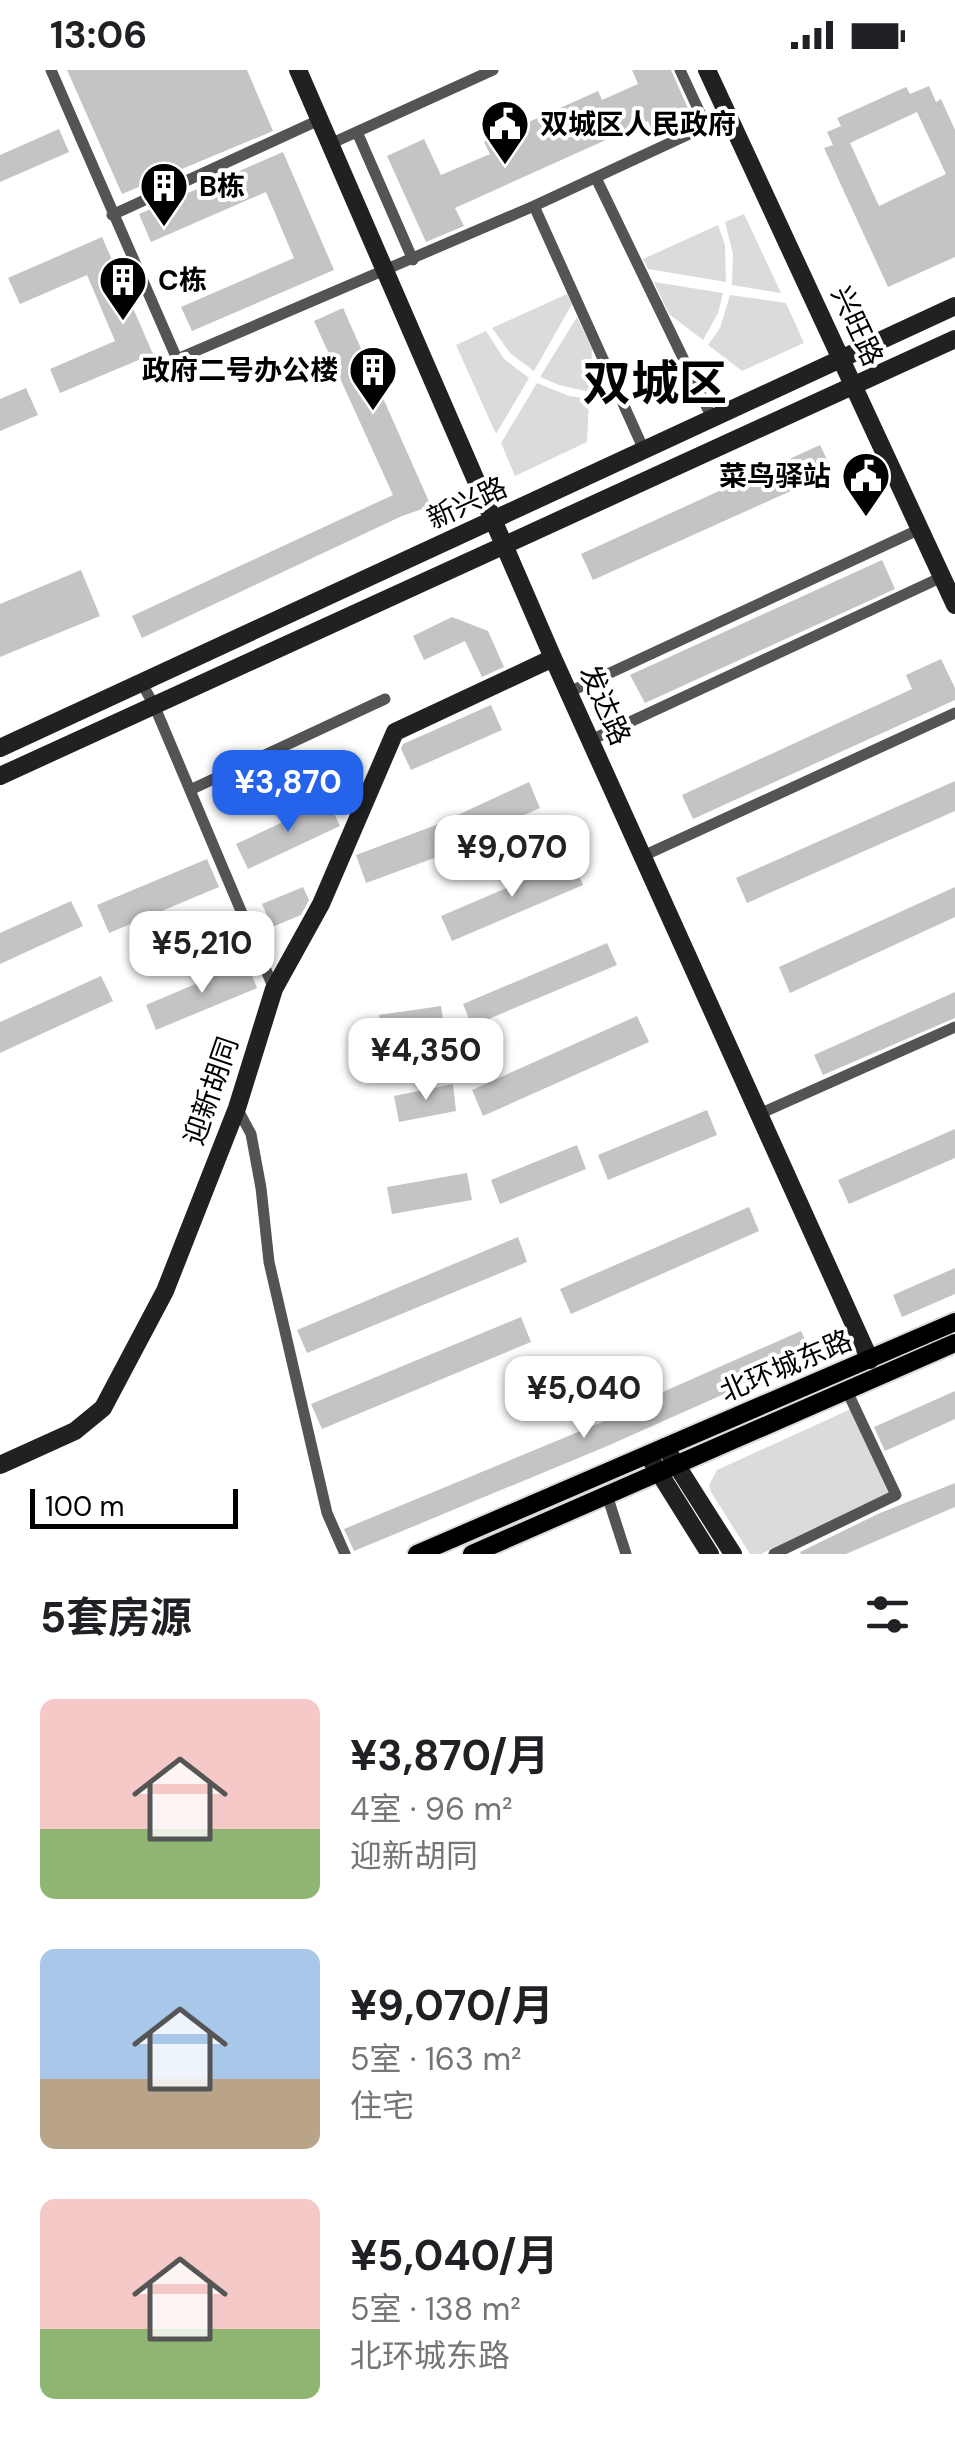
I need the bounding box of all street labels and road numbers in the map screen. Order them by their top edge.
street label: 兴旺路 [822,280,892,372]
street label: 新兴路 [421,468,513,538]
street label: 发达路 [571,659,639,751]
street label: 迎新胡同 [175,1032,247,1150]
street label: 北环城东路 [714,1322,858,1410]

